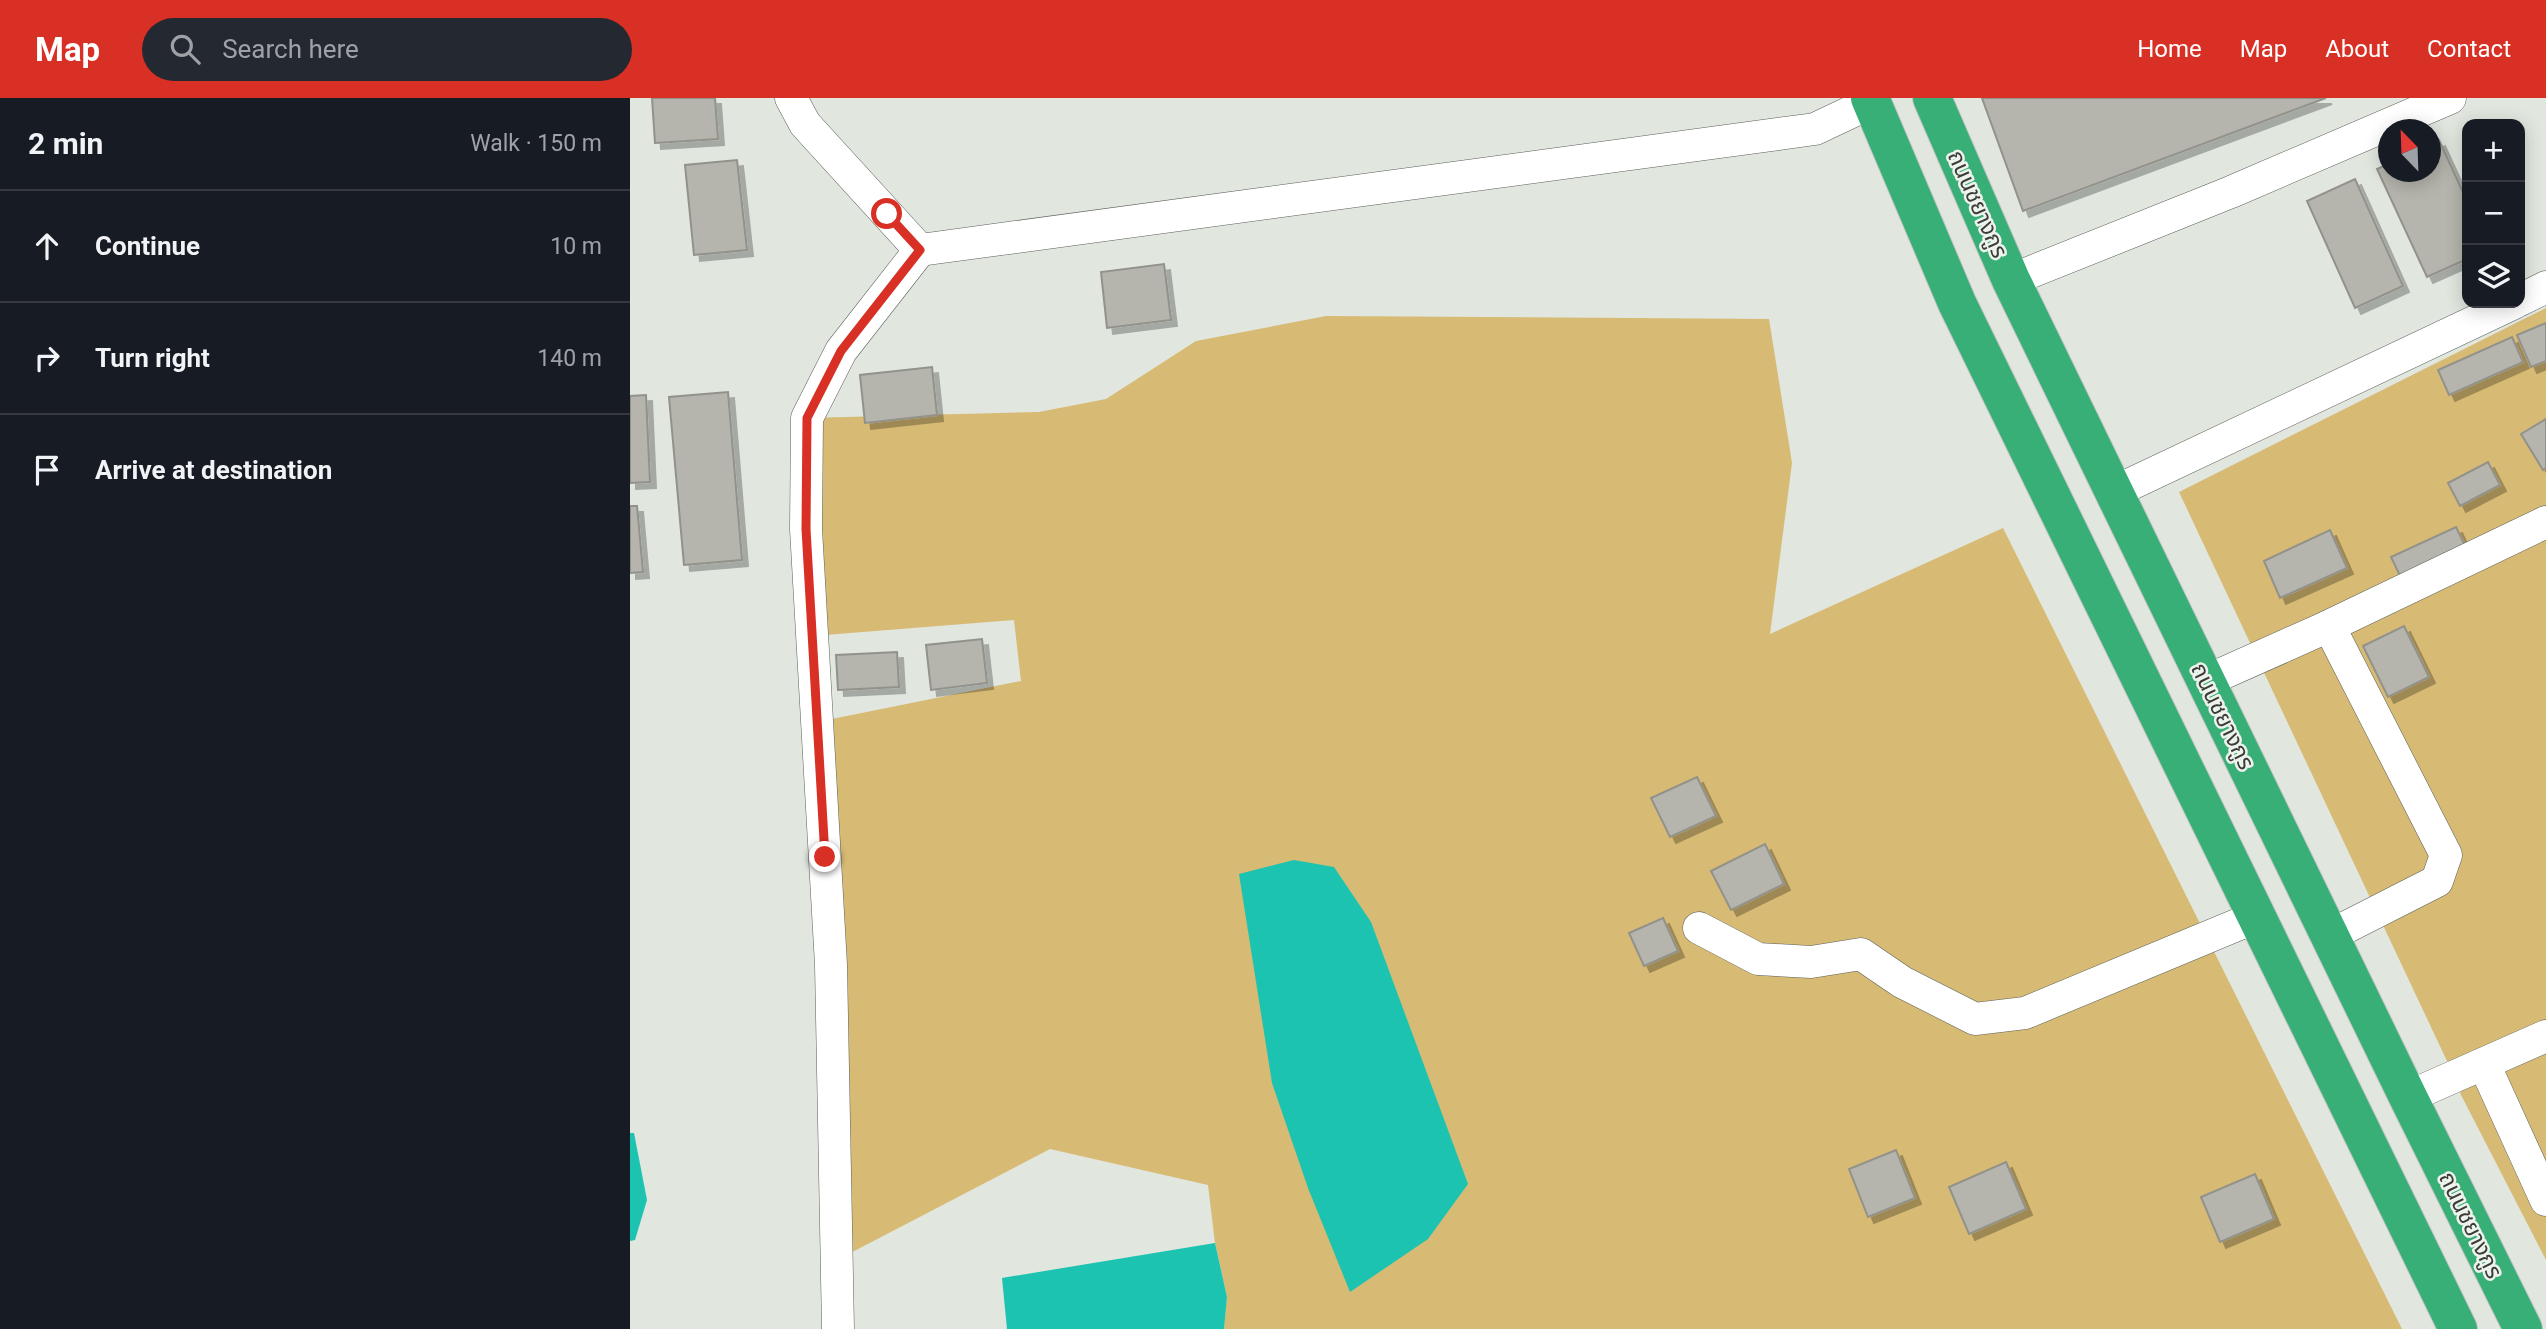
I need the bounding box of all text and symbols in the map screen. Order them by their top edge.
search box [142,18,632,81]
text: Map [35,30,100,69]
icon: search [166,30,204,68]
text: Search here [222,34,359,64]
text: Home [2137,35,2202,63]
text: Map [2240,35,2287,63]
text: About [2325,35,2389,63]
text: Contact [2427,35,2511,63]
north arrow [2378,119,2441,182]
map controls [2462,119,2525,308]
button: + [2462,119,2525,182]
text: 2 min [28,126,103,161]
text: Walk · 150 m [470,130,602,157]
street label: ถนนชยางกูร [1941,146,2013,263]
button: − [2462,182,2525,245]
route start [871,198,902,229]
icon: ahead [28,227,66,265]
text: Continue [95,231,200,261]
text: 10 m [550,233,602,260]
button: layers [2462,245,2525,308]
icon: right [28,339,66,377]
text: Turn right [95,343,210,373]
text: 140 m [537,345,602,372]
icon: arrive [28,451,66,489]
text: Arrive at destination [95,455,332,485]
street label: ถนนชยางกูร [2184,659,2260,774]
route end [809,841,840,872]
street label: ถนนชยางกูร [2432,1168,2508,1283]

